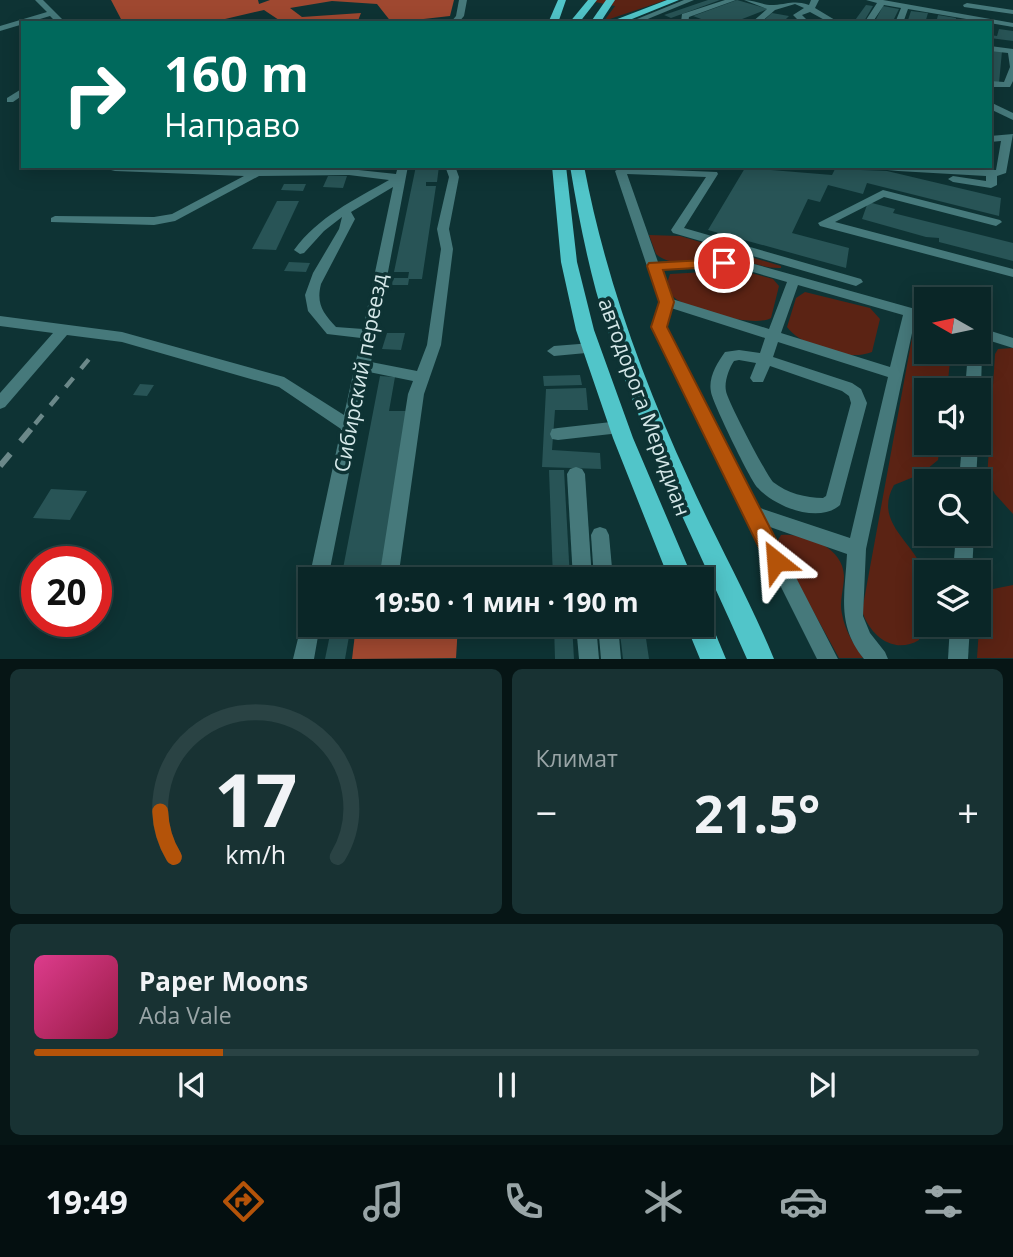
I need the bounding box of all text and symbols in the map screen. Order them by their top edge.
text: 160 m [164,40,309,106]
icon: right [49,49,140,140]
text: Направо [164,103,300,146]
pin [694,233,754,293]
icon: arrive [705,244,743,282]
street label: Сибирский переезд [327,271,393,475]
north arrow [914,287,990,364]
map controls [914,287,991,637]
street label: автодорога Меридиан [592,294,697,519]
button: sound [914,378,991,455]
button: search [914,469,991,546]
position arrow [739,524,813,598]
speed limit sign: 20 [21,546,112,637]
button: layers [914,560,991,637]
text: 19:50 · 1 мин · 190 m [373,584,639,620]
text: Климат [536,742,618,774]
text: 17 [214,750,297,849]
text: 21.5° [694,777,820,848]
text: − [536,786,557,838]
text: + [957,786,979,838]
text: km/h [225,837,286,871]
text: Paper Moons [139,963,308,999]
text: Ada Vale [139,999,232,1031]
icon: previous [173,1066,211,1104]
icon: pause [488,1066,526,1104]
icon: next [803,1066,841,1104]
icon: directions [219,1177,268,1226]
icon: music [359,1177,408,1226]
icon: phone [499,1177,548,1226]
icon: climate [639,1177,688,1226]
icon: car [779,1177,828,1226]
icon: filters [919,1177,968,1226]
text: 19:49 [45,1180,128,1223]

